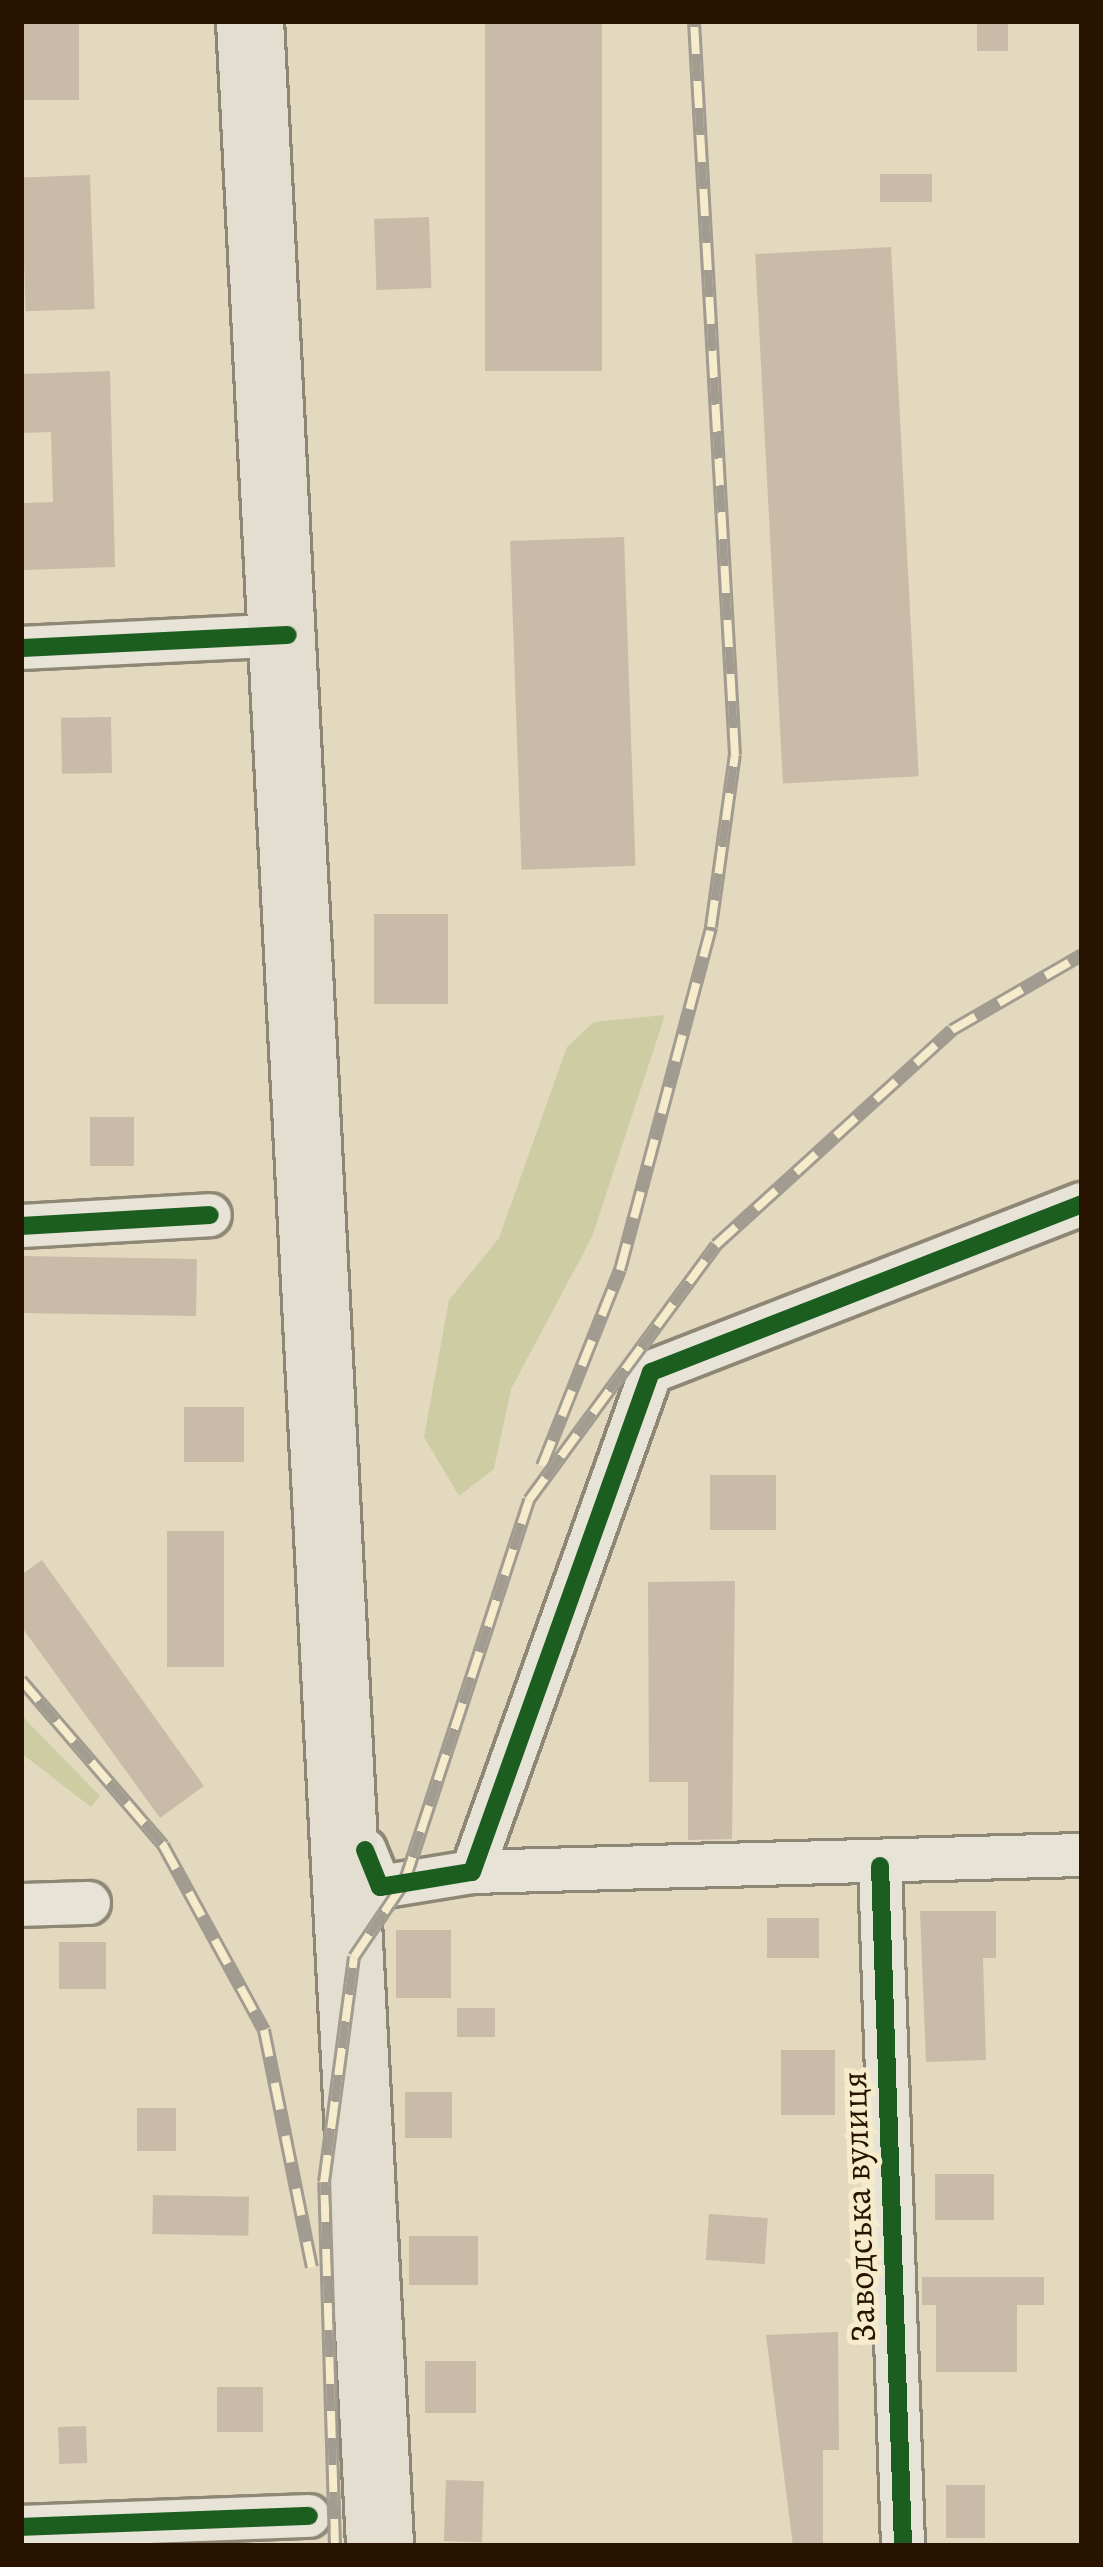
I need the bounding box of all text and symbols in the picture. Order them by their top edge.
street label: Заводська вулиця [832,2071,884,2343]

